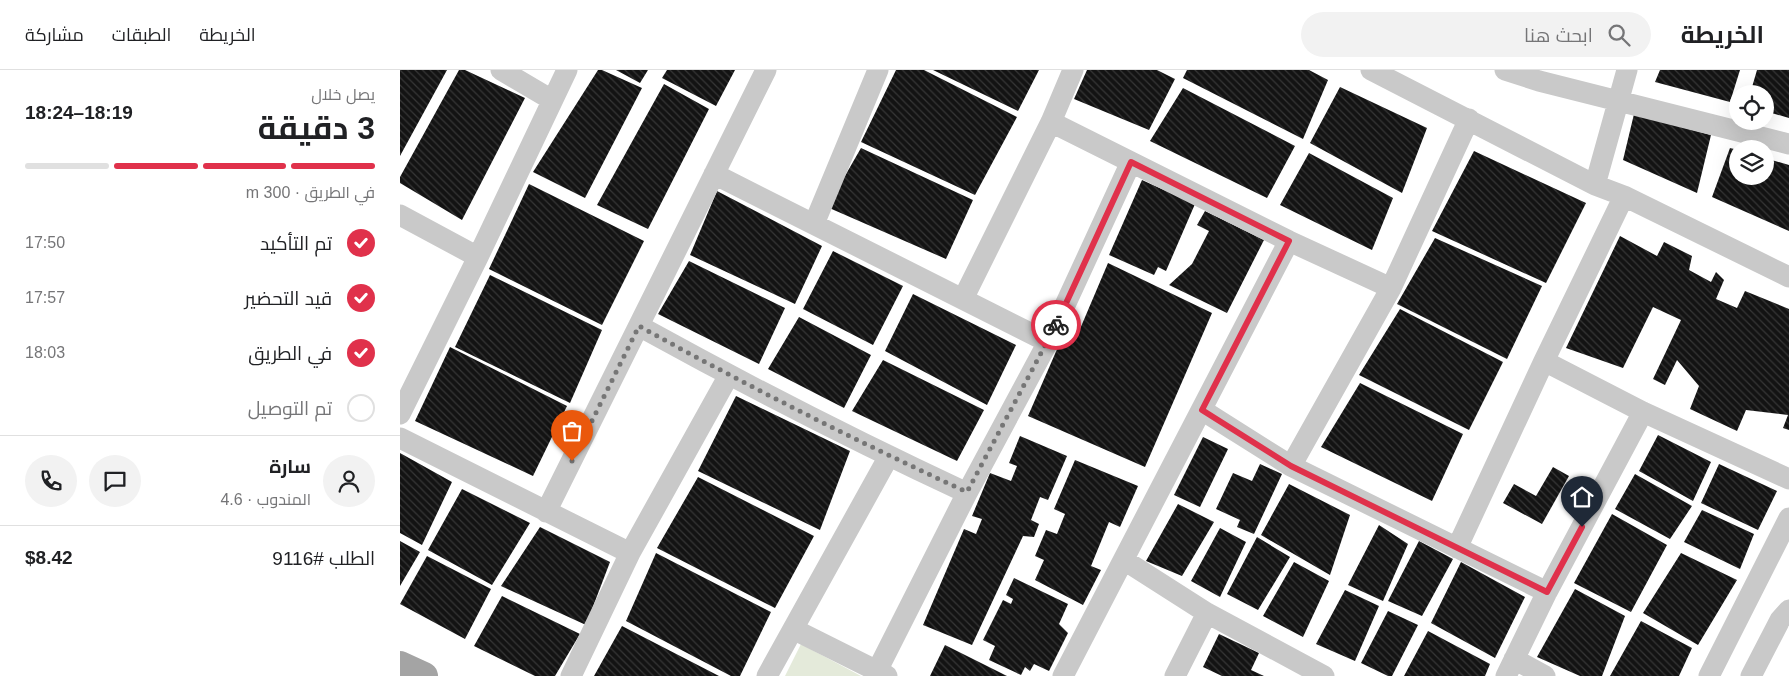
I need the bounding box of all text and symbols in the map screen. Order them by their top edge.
search box [1301,12,1651,57]
icon: search [1605,21,1633,49]
text: الخريطة [1681,21,1764,48]
text: مشاركة [25,25,84,45]
text: الطبقات [112,25,171,45]
text: الخريطة [199,25,256,45]
text: ابحث هنا [1524,25,1593,46]
map controls [1729,85,1774,185]
button: locate [1729,85,1774,130]
text: يصل خلال [311,86,375,103]
text: 18:19–18:24 [25,102,133,123]
text: 3 دقيقة [258,110,375,146]
button: layers [1729,140,1774,185]
text: في الطريق · 300 m [246,184,375,201]
icon: check [347,229,375,257]
text: تم التأكيد [260,233,332,254]
text: 17:50 [25,234,65,251]
icon: check [347,284,375,312]
text: قيد التحضير [245,288,332,309]
text: 17:57 [25,289,65,306]
courier [1031,300,1081,350]
icon: bike [1042,311,1070,339]
icon: check [347,339,375,367]
text: في الطريق [248,343,332,364]
text: 18:03 [25,344,65,361]
text: تم التوصيل [248,398,332,419]
pin [551,410,593,461]
icon: bag [558,417,586,445]
button: phone [25,455,77,507]
button: chat [89,455,141,507]
button: person [323,455,375,507]
text: سارة [269,456,311,477]
pin [1561,476,1603,527]
icon: home [1568,483,1596,511]
text: المندوب · 4.6 [220,491,311,508]
text: $8.42 [25,547,73,568]
text: الطلب #9116 [272,548,375,569]

